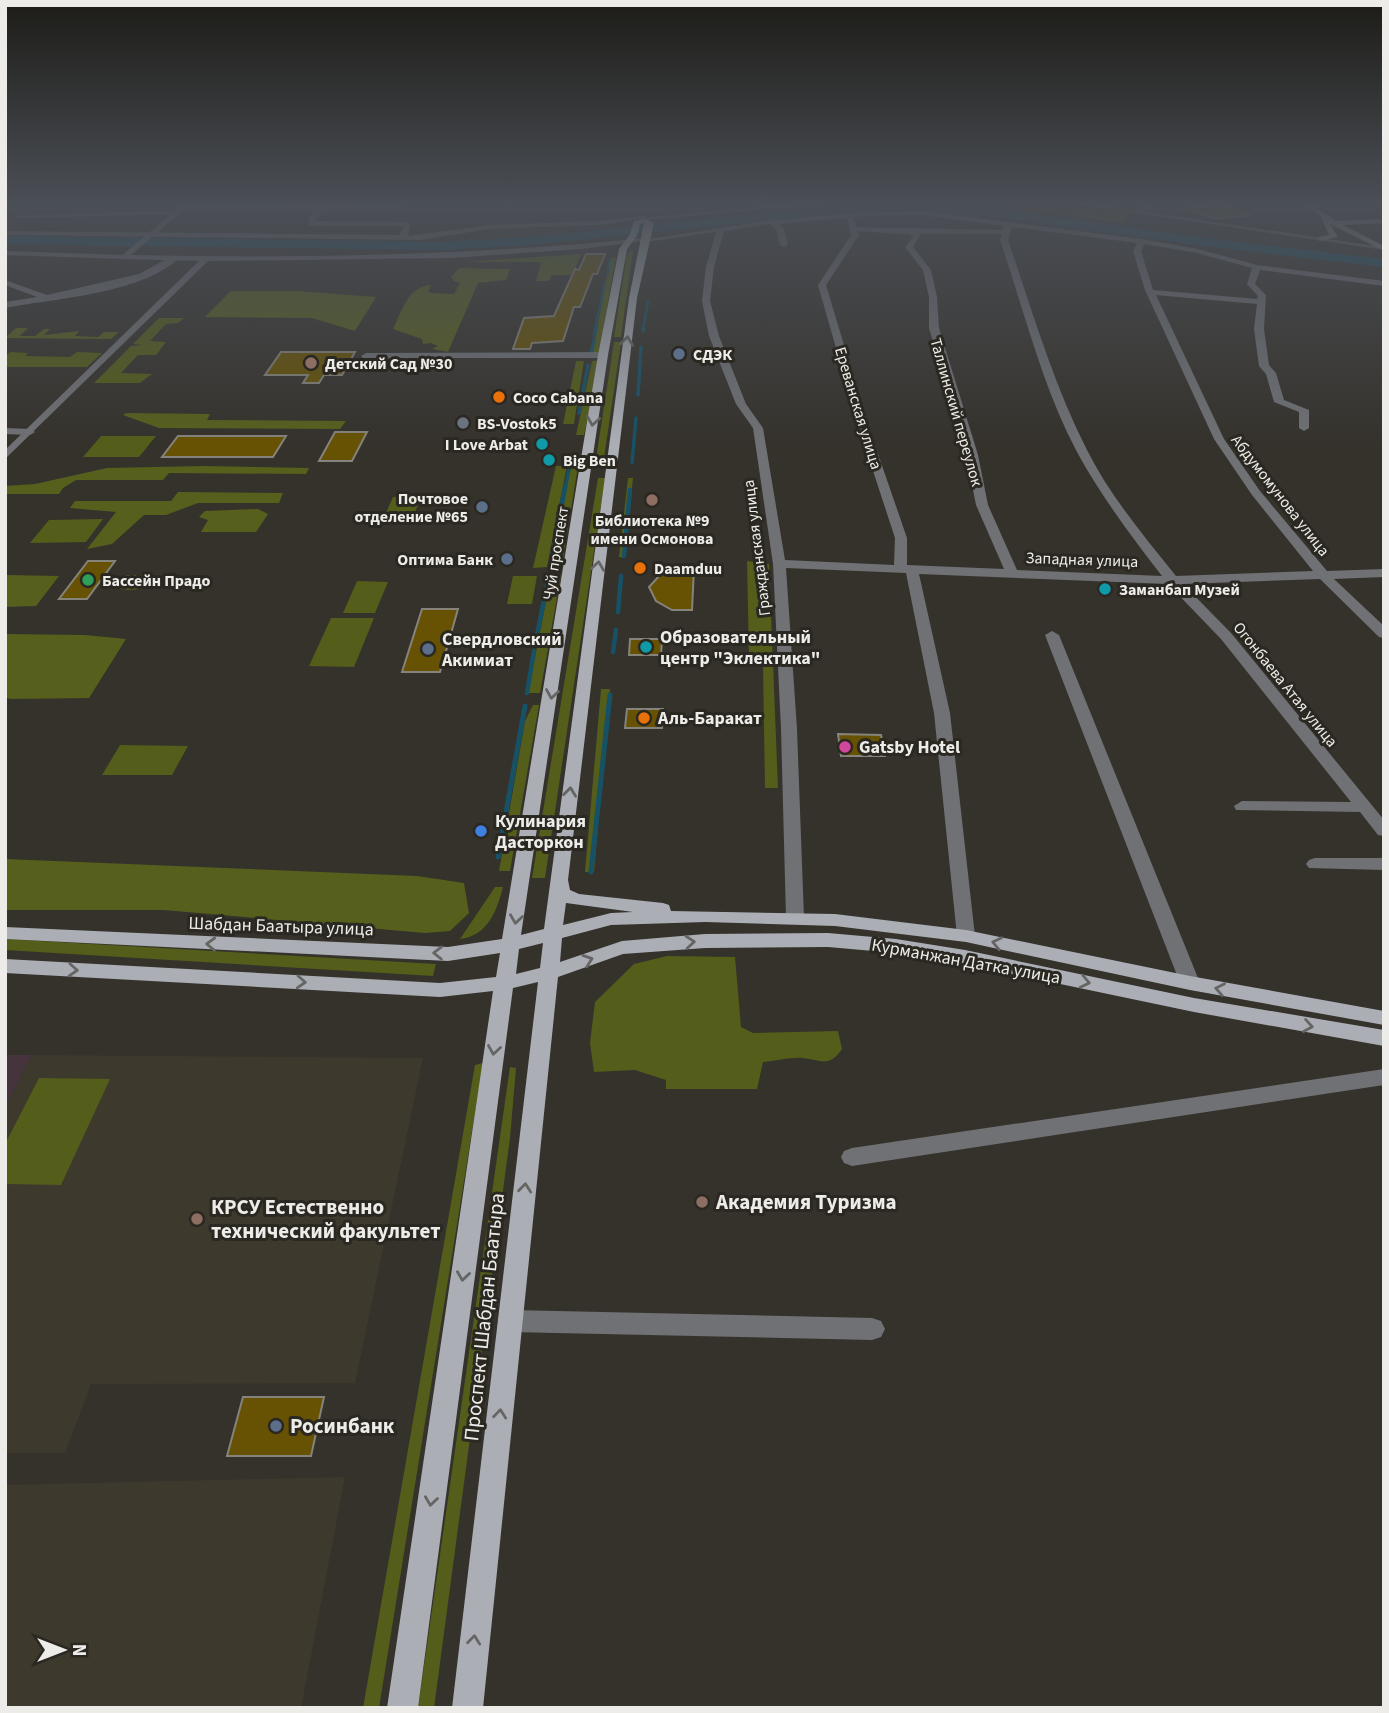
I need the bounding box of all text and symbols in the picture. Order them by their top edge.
one-way arrow [620,335,635,347]
street label: Таллинский переулок [924,336,988,489]
place label: СДЭК [693,344,732,366]
street label: Ереванская улица [829,344,887,472]
marker: СДЭК [671,346,687,362]
place label: Детский Сад №30 [325,353,452,375]
marker: Детский Сад №30 [303,355,319,371]
place label: Coco Cabana [513,387,603,409]
marker: Coco Cabana [491,389,507,405]
place label: BS-Vostok5 [477,413,557,435]
marker: BS-Vostok5 [455,415,471,431]
one-way arrow [586,415,601,426]
street label: Абдумомунова улица [1226,430,1335,561]
place label: I Love Arbat [445,434,528,456]
marker: I Love Arbat [534,436,550,452]
place label: Big Ben [563,450,616,472]
marker: Big Ben [541,452,557,468]
street label: Гражданская улица [738,478,776,617]
place label: Почтовое отделение №65 [354,488,468,528]
marker: Библиотека №9 имени Осмонова [644,492,660,508]
marker: Почтовое отделение №65 [474,499,490,515]
street label: Чуй проспект [538,505,574,602]
place label: Библиотека №9 имени Осмонова [591,510,713,550]
street label: Западная улица [1025,547,1139,573]
place label: Оптима Банк [397,549,493,571]
marker: Оптима Банк [499,551,515,567]
place label: Daamduu [654,558,722,580]
one-way arrow [590,560,605,572]
marker: Daamduu [632,560,648,576]
place label: Бассейн Прадо [102,570,211,592]
marker: Бассейн Прадо [80,572,96,588]
place label: Заманбап Музей [1119,579,1240,601]
marker: Заманбап Музей [1097,581,1113,597]
street label: Огонбаева Атая улица [1228,617,1343,752]
place label: Образовательный центр "Эклектика" [660,625,821,671]
place label: Свердловский Акимиат [441,627,562,673]
marker: Образовательный центр "Эклектика" [638,639,654,655]
marker: Свердловский Акимиат [420,641,436,657]
one-way arrow [545,688,560,700]
place label: Аль-Баракат [657,706,762,731]
marker: Аль-Баракат [636,710,652,726]
place label: Gatsby Hotel [859,735,960,760]
marker: Gatsby Hotel [837,739,853,755]
one-way arrow [563,786,578,798]
place label: Кулинария Дасторкон [495,809,586,855]
marker: Кулинария Дасторкон [473,823,489,839]
street label: Шабдан Баатыра улица [188,911,374,942]
one-way arrow [508,913,523,924]
street label: Курманжан Датка улица [870,933,1062,990]
one-way arrow [685,935,696,950]
one-way arrow [205,936,216,951]
one-way arrow [991,936,1003,951]
one-way arrow [433,945,443,961]
one-way arrow [581,954,593,968]
one-way arrow [68,962,79,977]
one-way arrow [1079,973,1091,988]
one-way arrow [295,975,306,990]
one-way arrow [1214,982,1226,997]
one-way arrow [1302,1018,1314,1033]
one-way arrow [487,1045,502,1056]
one-way arrow [517,1182,532,1194]
place label: Академия Туризма [715,1187,897,1217]
place label: КРСУ Естественно технический факультет [211,1192,441,1246]
street label: Проспект Шабдан Баатыра [456,1192,512,1442]
marker: Академия Туризма [694,1194,710,1210]
marker: КРСУ Естественно технический факультет [189,1211,205,1227]
one-way arrow [455,1270,470,1282]
one-way arrow [492,1408,507,1420]
place label: Росинбанк [290,1411,395,1441]
marker: Росинбанк [268,1418,284,1434]
one-way arrow [424,1495,439,1507]
north arrow [28,1615,98,1685]
one-way arrow [467,1634,482,1646]
text: N [65,1644,92,1656]

